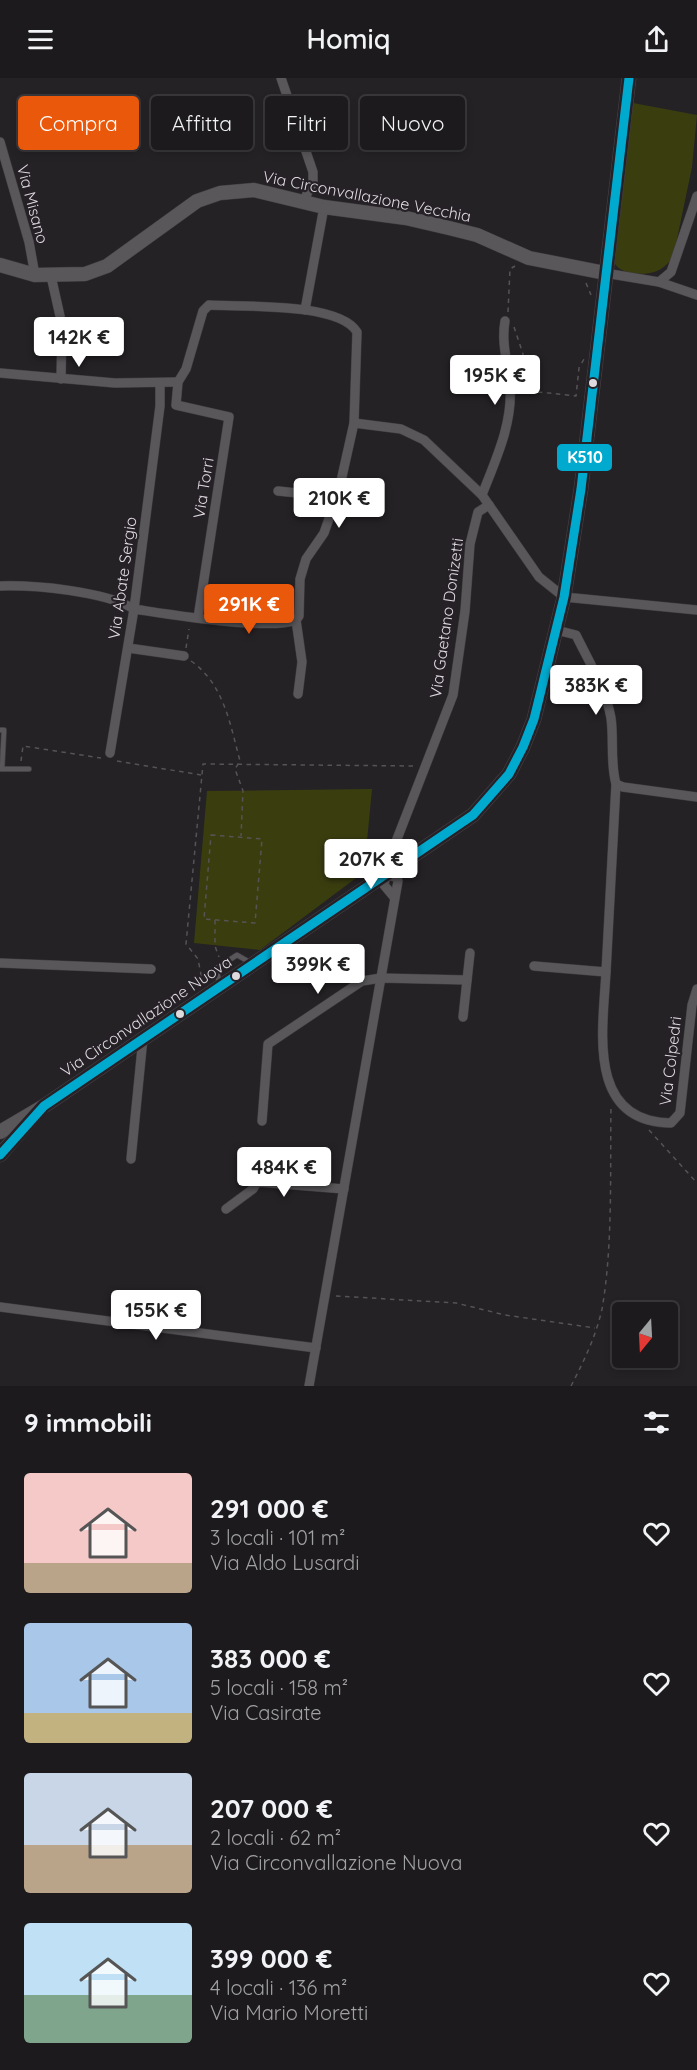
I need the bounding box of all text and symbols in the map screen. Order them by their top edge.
text: Homiq [307,22,390,56]
icon: menu [24,23,57,56]
icon: share [640,23,673,56]
chip: Compra [18,96,139,150]
chip: Affitta [151,96,253,150]
chip: Filtri [265,96,348,150]
chip: Nuovo [360,96,465,150]
street label: Via Misano [13,162,53,246]
street label: Via Circonvallazione Vecchia [261,166,473,226]
pin: 142K € [30,317,128,368]
text: 142K € [48,324,110,349]
pin: 195K € [446,355,544,406]
text: 195K € [464,362,526,387]
unlabelled marker [587,377,599,389]
line badge: K510 [556,443,613,472]
text: K510 [567,447,603,467]
street label: Via Torri [188,456,218,520]
pin: 210K € [290,478,388,529]
text: 210K € [308,485,370,510]
street label: Via Abate Sergio [103,515,141,641]
street label: Via Gaetano Donizetti [425,537,467,699]
pin: 291K € [200,584,298,635]
text: 291K € [218,591,280,616]
pin: 383K € [547,665,645,716]
text: 383K € [564,672,628,697]
pin: 207K € [322,839,420,890]
text: 207K € [338,846,404,871]
pin: 399K € [269,944,367,995]
street label: Via Circonvallazione Nuova [57,951,235,1081]
text: 399K € [286,951,350,976]
unlabelled marker [230,970,242,982]
unlabelled marker [174,1008,186,1020]
street label: Via Colpedri [655,1015,685,1107]
pin: 484K € [235,1147,333,1198]
text: 484K € [251,1154,317,1179]
pin: 155K € [107,1290,205,1341]
text: 155K € [125,1297,187,1322]
north arrow [612,1302,678,1368]
map controls [612,1302,678,1368]
text: 9 immobili [24,1406,152,1439]
icon: filters [640,1406,673,1439]
text: 291 000 € [210,1492,328,1525]
icon: home [72,1497,144,1569]
icon: heart [640,1517,673,1550]
text: 3 locali · 101 m² [210,1525,345,1550]
text: Via Aldo Lusardi [210,1550,360,1575]
text: 383 000 € [210,1642,331,1675]
icon: home [72,1647,144,1719]
icon: heart [640,1667,673,1700]
text: 5 locali · 158 m² [210,1675,348,1700]
text: Via Casirate [210,1700,322,1725]
text: 207 000 € [210,1792,333,1825]
icon: home [72,1797,144,1869]
icon: heart [640,1817,673,1850]
text: 2 locali · 62 m² [210,1825,341,1850]
text: Via Circonvallazione Nuova [210,1850,462,1875]
text: 399 000 € [210,1942,332,1975]
icon: home [72,1947,144,2019]
icon: heart [640,1967,673,2000]
text: 4 locali · 136 m² [210,1975,347,2000]
text: Via Mario Moretti [210,2000,368,2025]

